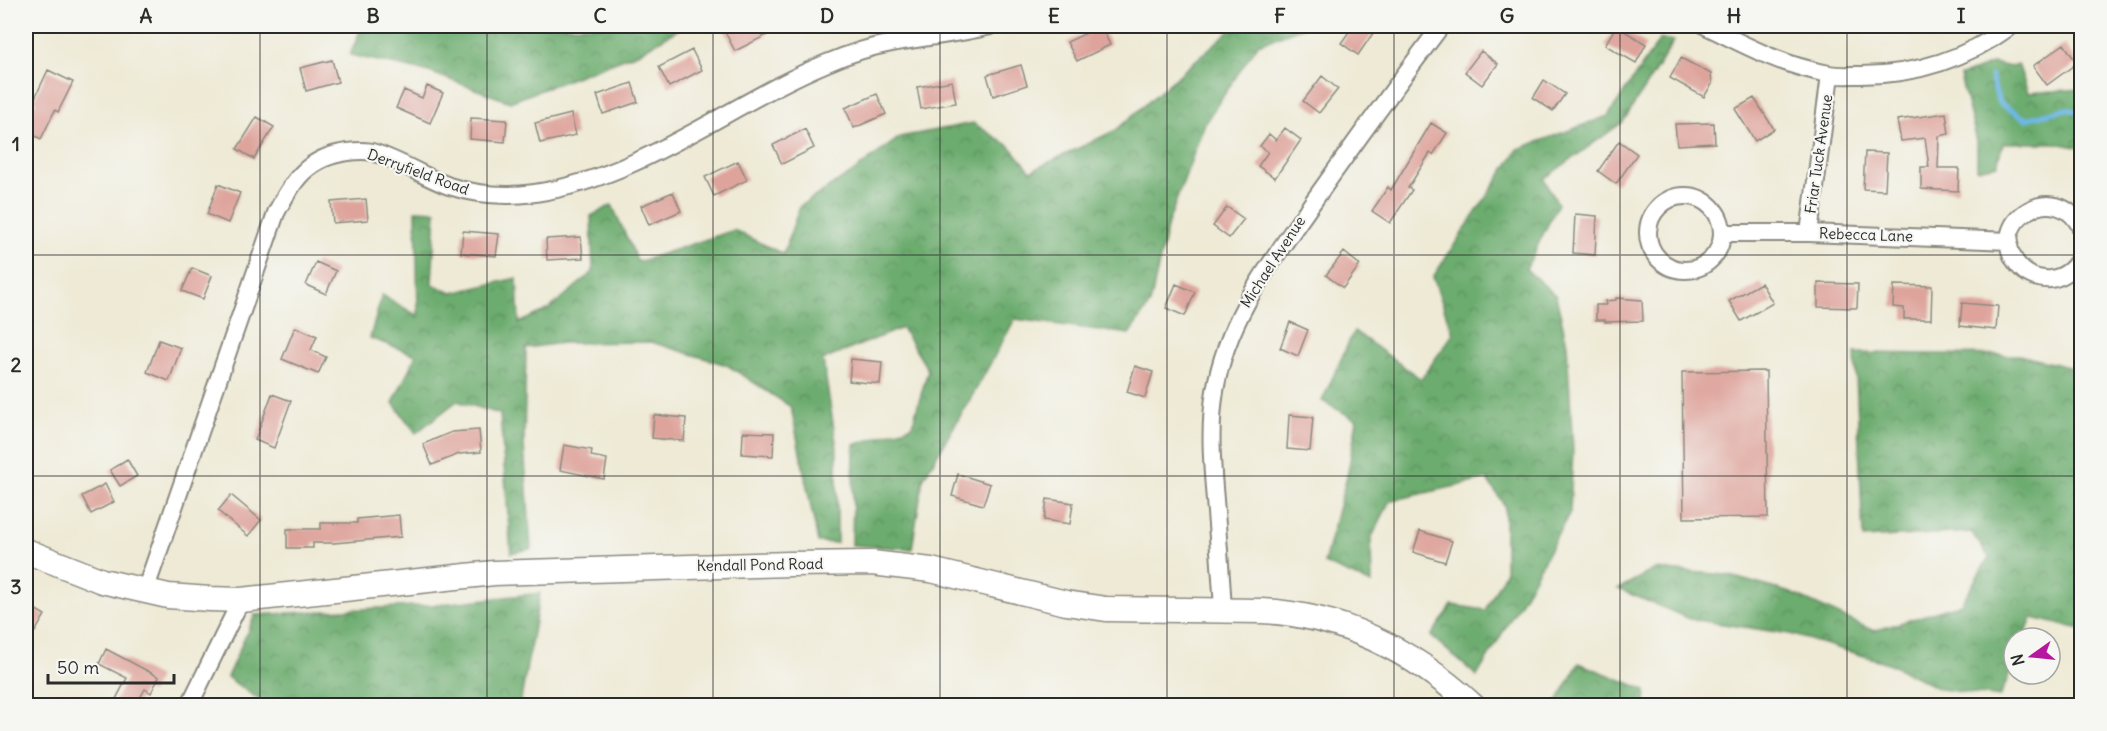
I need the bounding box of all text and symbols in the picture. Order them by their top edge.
text: A [140,3,153,28]
text: B [366,3,380,28]
text: C [593,3,607,28]
text: D [820,3,834,28]
text: E [1048,3,1060,28]
text: F [1274,3,1286,28]
text: G [1500,3,1514,28]
text: H [1727,3,1741,28]
text: I [1957,3,1966,28]
street label: Friar Tuck Avenue [1801,93,1836,215]
text: 1 [12,131,20,156]
street label: Derryfield Road [365,144,472,199]
street label: Michael Avenue [1236,212,1309,311]
street label: Rebecca Lane [1819,223,1913,246]
text: 2 [11,352,22,377]
street label: Kendall Pond Road [696,554,824,575]
text: 3 [10,574,22,599]
north arrow [2002,626,2062,686]
scale bar [48,647,174,685]
text: N [2006,652,2029,668]
text: 50 m [57,656,99,679]

